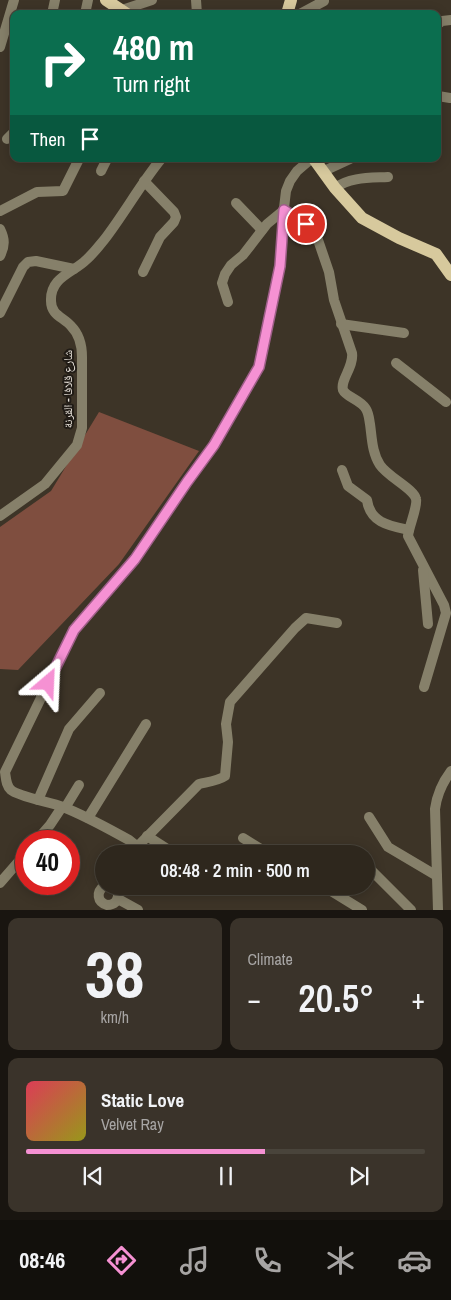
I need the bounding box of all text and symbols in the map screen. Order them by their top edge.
text: 480 m [113,24,194,71]
icon: right [30,30,95,95]
text: Turn right [113,69,190,99]
icon: arrive [76,125,104,153]
text: Then [30,126,66,152]
pin [285,203,327,245]
icon: arrive [292,210,320,238]
street label: شارع قلافا - القرنة [60,350,76,428]
position arrow [21,656,73,708]
speed limit sign: 40 [15,830,80,895]
text: 08:48 · 2 min · 500 m [160,857,310,883]
text: 38 [85,930,144,1017]
text: Climate [248,948,293,970]
text: 20.5° [298,973,374,1024]
text: − [248,980,261,1018]
text: + [412,980,425,1018]
text: km/h [101,1006,129,1028]
text: Static Love [101,1087,184,1113]
text: Velvet Ray [101,1113,164,1135]
icon: previous [79,1162,107,1190]
icon: pause [212,1162,240,1190]
icon: next [345,1162,373,1190]
icon: directions [104,1243,139,1278]
icon: music [177,1243,212,1278]
icon: phone [250,1243,285,1278]
icon: climate [323,1243,358,1278]
icon: car [397,1243,432,1278]
text: 08:46 [19,1245,65,1275]

